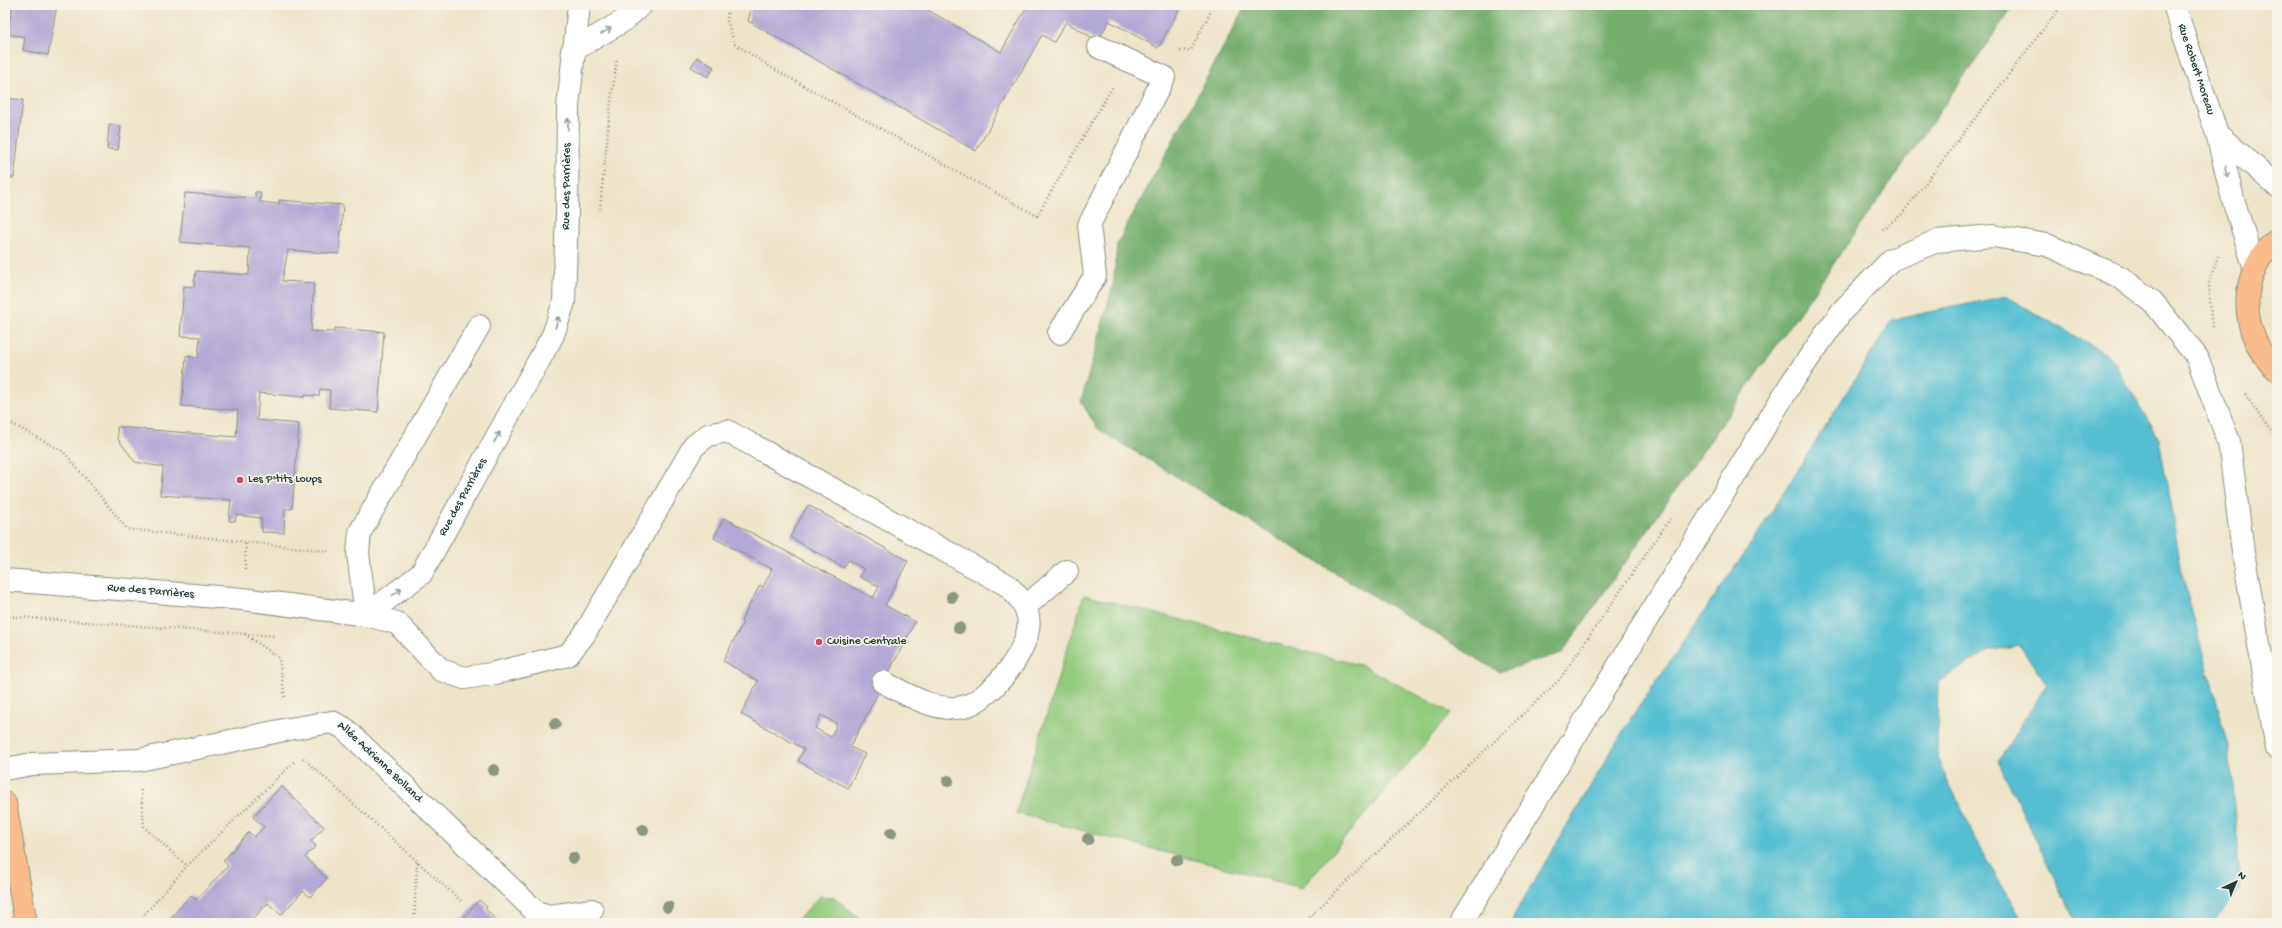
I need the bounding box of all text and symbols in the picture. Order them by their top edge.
street label: Rue Robert Moreau [2174,22,2217,117]
one-way arrow [600,27,611,35]
one-way arrow [564,118,572,131]
street label: Rue des Parrières [559,142,575,230]
one-way arrow [2223,165,2231,178]
one-way arrow [554,316,561,329]
one-way arrow [493,431,501,443]
street label: Rue des Parrières [436,456,491,539]
place label: Les P'tits Loups [248,473,322,487]
marker: Les P'tits Loups [235,475,245,485]
street label: Rue des Parrières [107,581,195,602]
one-way arrow [392,588,403,596]
place label: Cuisine Centrale [827,635,907,649]
marker: Cuisine Centrale [814,637,824,647]
street label: Allée Adrienne Bolland [335,719,426,807]
north arrow [2216,862,2256,902]
text: N [2235,869,2248,883]

